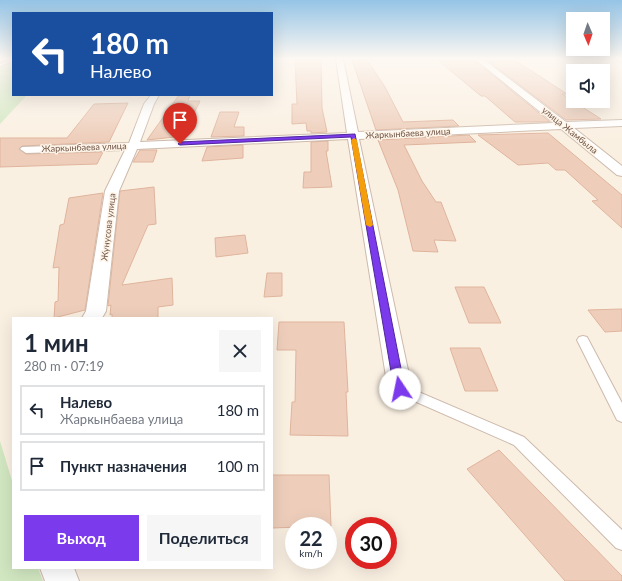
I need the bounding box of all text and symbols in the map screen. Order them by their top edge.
north arrow [566,12,610,56]
map controls [566,12,610,108]
text: 180 m [90,26,169,60]
icon: left [24,28,76,80]
text: Налево [90,60,152,82]
button: sound [566,64,610,108]
pin [163,103,197,144]
street label: улица Жамбыла [540,104,600,156]
icon: arrive [169,109,191,131]
street label: Жаркынбаева улица [365,125,451,141]
street label: Жаркынбаева улица [41,140,127,154]
street label: Жунусова улица [98,192,118,262]
text: 1 мин [24,328,89,357]
button: close [219,330,261,372]
text: 280 m · 07:19 [24,358,104,374]
position arrow [379,368,421,410]
text: Налево [60,393,112,411]
icon: left [26,399,48,421]
text: 180 m [217,401,259,419]
text: Жаркынбаева улица [60,411,183,427]
icon: arrive [26,455,48,477]
text: Пункт назначения [60,457,187,475]
text: 100 m [217,457,259,475]
button: Выход [24,515,139,561]
button: Поделиться [147,515,261,561]
speed limit sign: 30 [345,517,397,569]
text: 22 [299,526,323,550]
text: km/h [299,547,323,559]

